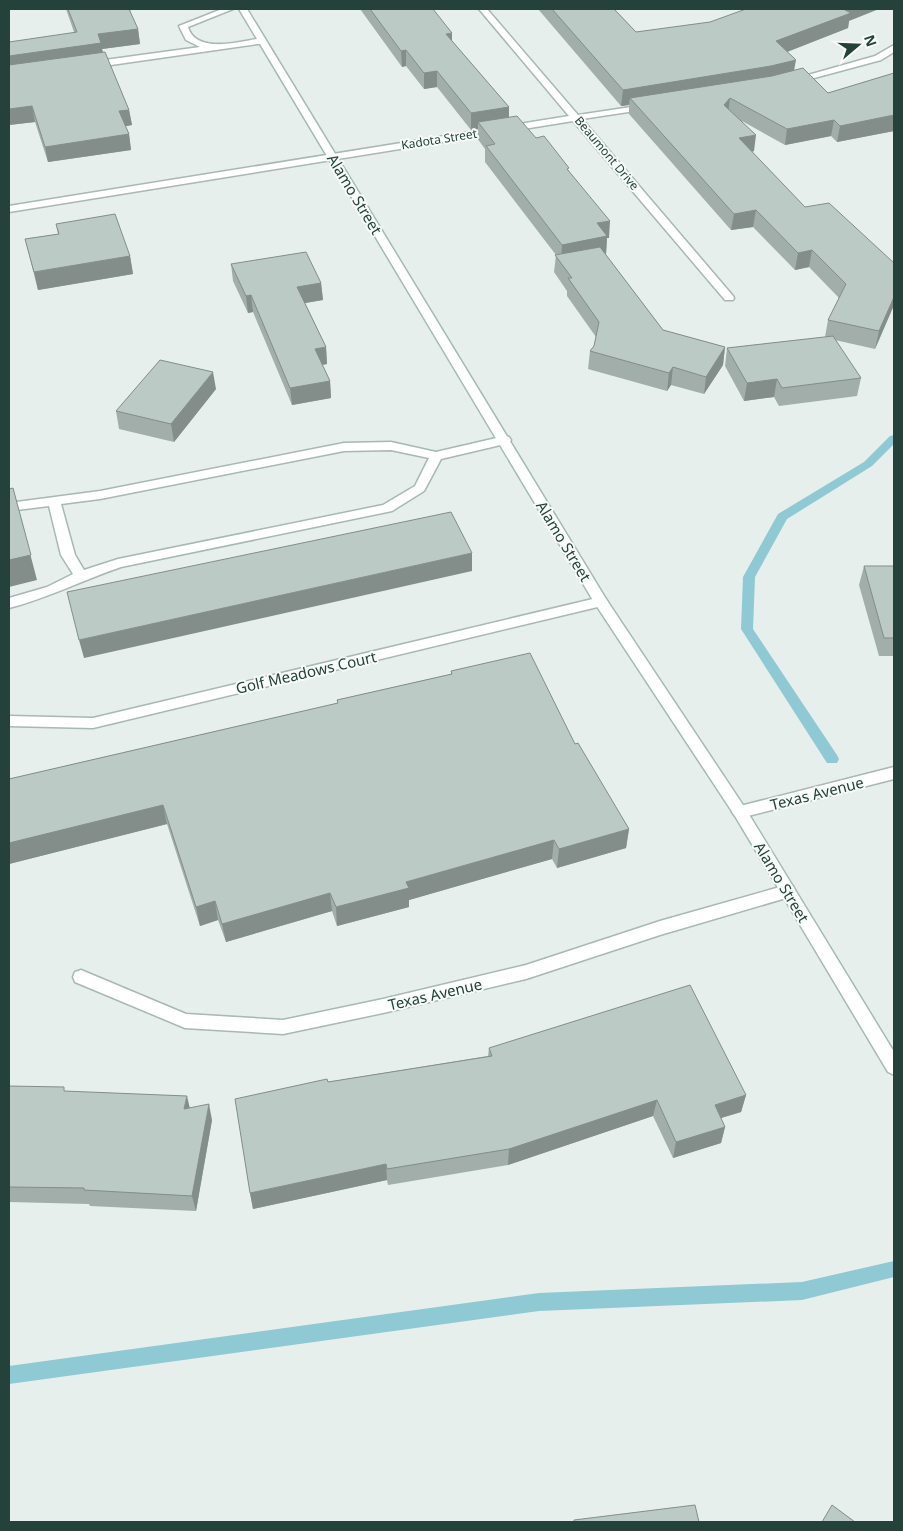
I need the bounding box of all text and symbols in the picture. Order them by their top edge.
north arrow [833,20,883,70]
text: N [860,32,882,49]
street label: Beaumont Drive [571,112,643,194]
street label: Kadota Street [400,125,479,153]
street label: Alamo Street [323,150,387,239]
street label: Alamo Street [532,497,596,586]
street label: Golf Meadows Court [234,646,379,698]
street label: Texas Avenue [768,772,866,814]
street label: Alamo Street [750,838,814,927]
street label: Texas Avenue [386,974,484,1014]

